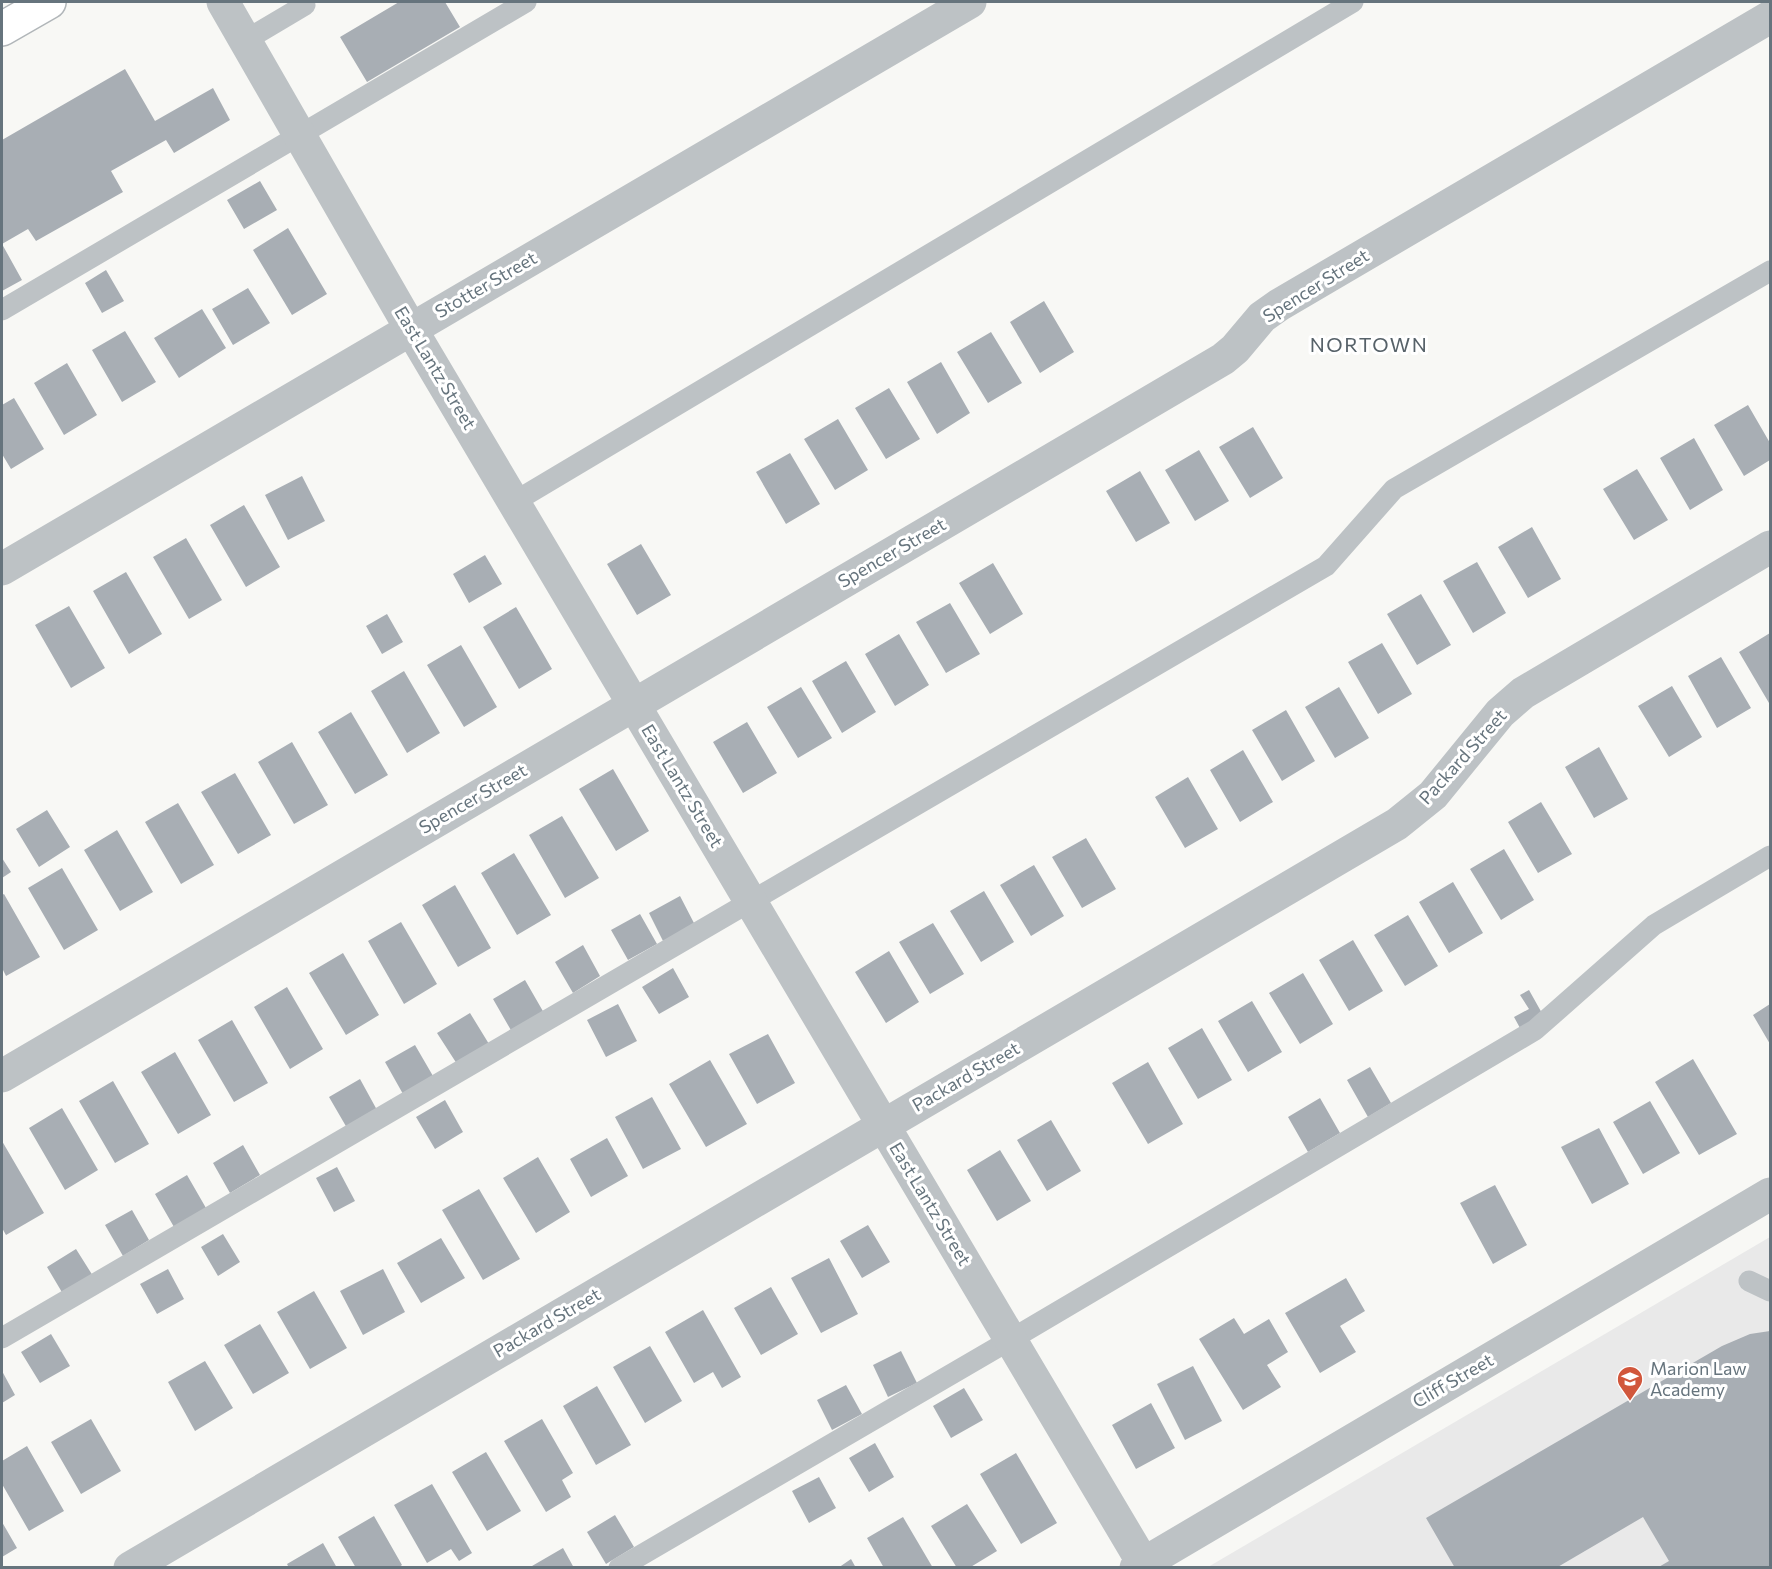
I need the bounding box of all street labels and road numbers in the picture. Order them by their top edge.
street label: Spencer Street [1258,244,1373,327]
street label: Stotter Street [431,246,540,322]
street label: East Lantz Street [390,302,481,433]
street label: Spencer Street [834,512,949,592]
street label: Packard Street [1414,704,1511,808]
street label: East Lantz Street [637,720,728,851]
street label: Spencer Street [415,758,530,838]
street label: Packard Street [908,1037,1023,1116]
street label: East Lantz Street [885,1138,976,1269]
street label: Packard Street [489,1283,604,1362]
street label: Cliff Street [1408,1348,1497,1412]

